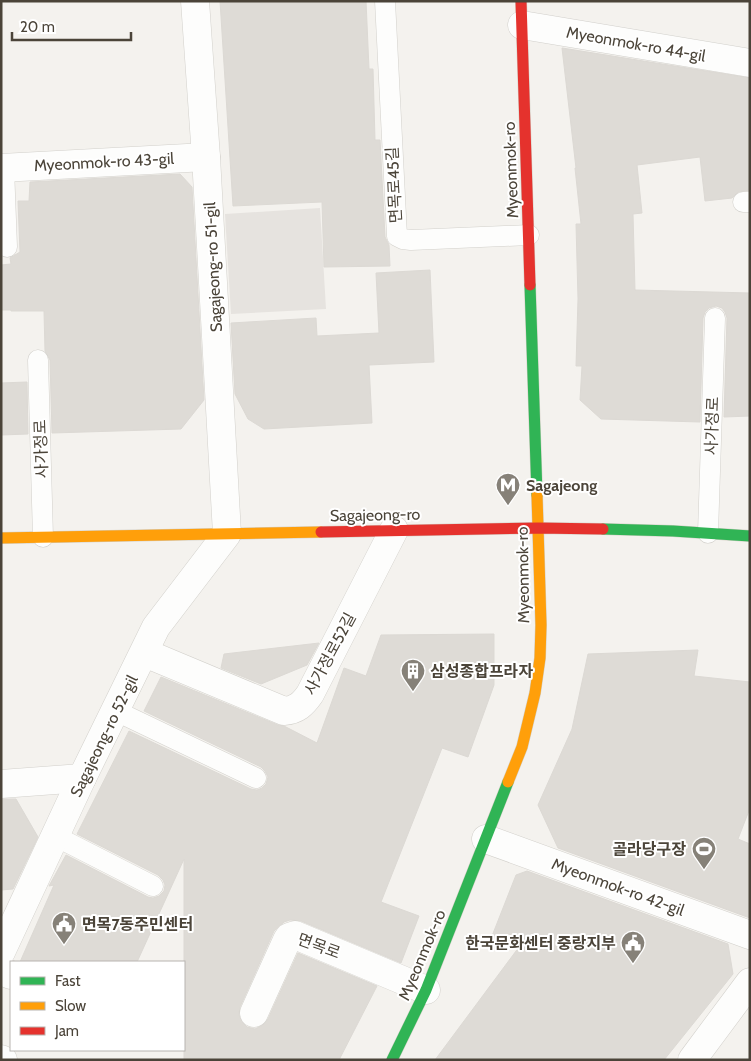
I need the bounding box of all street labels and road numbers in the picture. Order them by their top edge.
street label: Myeonmok-ro 44-gil [565,22,707,66]
street label: Myeonmok-ro [500,121,522,219]
street label: 면목로45길 [383,146,405,224]
street label: Myeonmok-ro 43-gil [33,149,175,175]
street label: Sagajeong-ro 51-gil [200,201,226,332]
street label: 사가정로 [701,396,723,456]
street label: 사가정로 [30,419,52,479]
street label: Sagajeong-ro [330,505,421,525]
street label: Myeonmok-ro [513,526,533,623]
street label: 사가정로52길 [300,610,360,698]
street label: Sagajeong-ro 52-gil [66,672,142,800]
street label: Myeonmok-ro 42-gil [549,854,687,920]
street label: Myeonmok-ro [394,907,450,1003]
street label: 면목로 [295,930,343,963]

